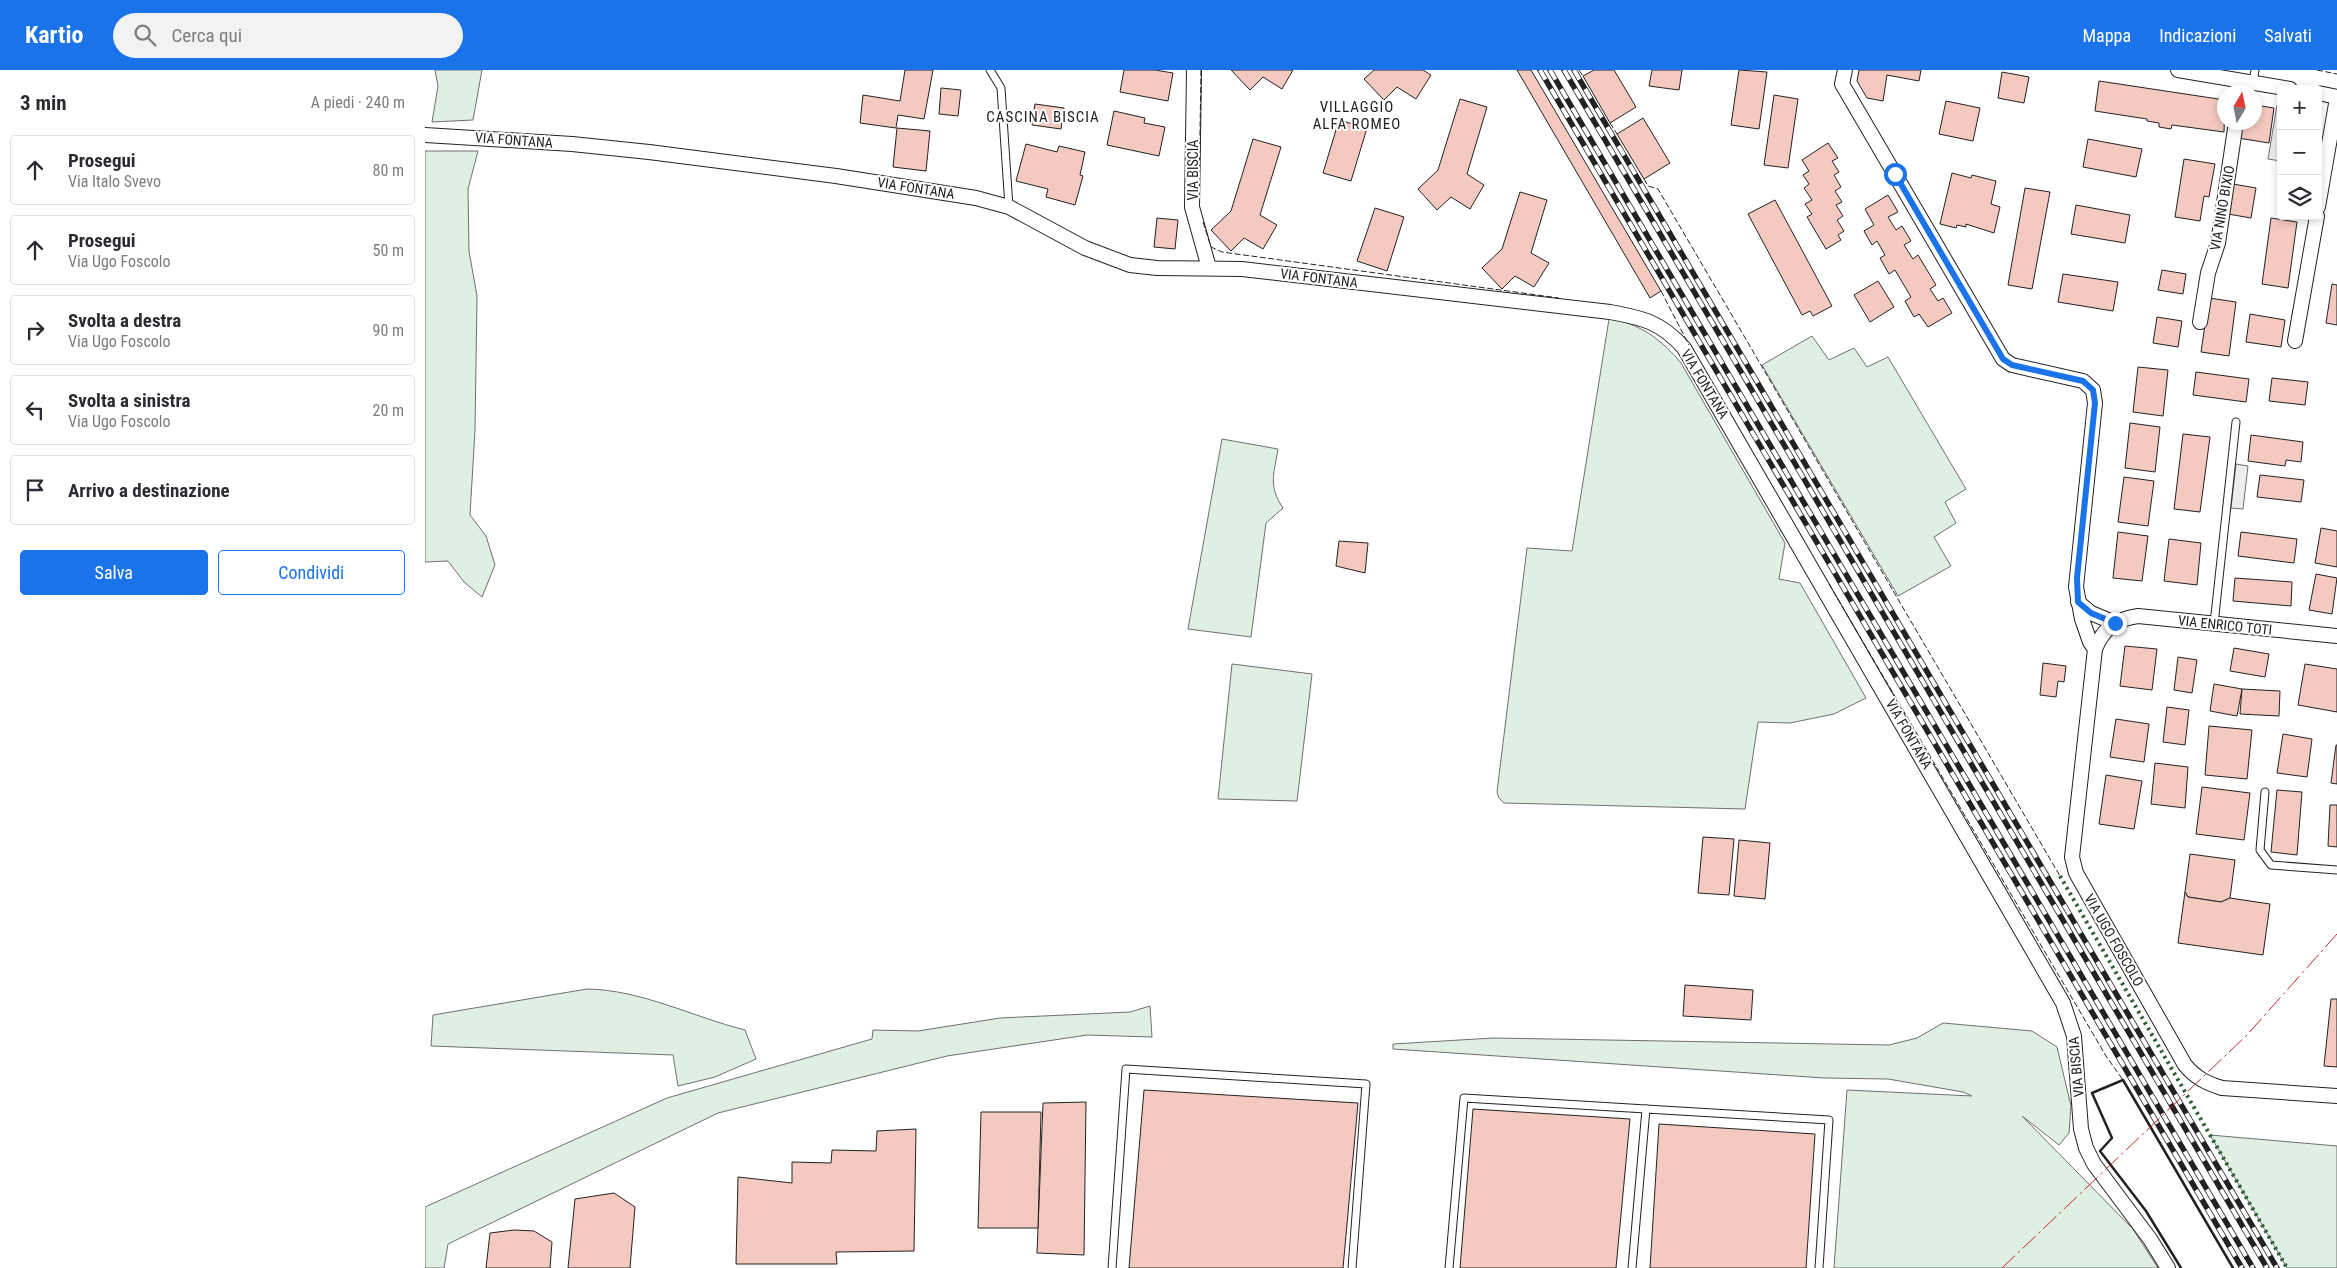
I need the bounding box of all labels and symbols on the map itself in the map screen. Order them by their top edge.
north arrow [2217,85,2262,130]
district label: VILLAGGIO ALFA ROMEO [1313,98,1401,133]
district label: CASCINA BISCIA [986,108,1100,126]
street label: VIA FONTANA [474,129,554,151]
street label: VIA BISCIA [1185,140,1201,200]
route start [1884,163,1907,186]
street label: VIA NINO BIXIO [2207,164,2237,252]
street label: VIA FONTANA [876,174,956,202]
street label: VIA FONTANA [1279,265,1359,291]
street label: VIA FONTANA [1678,346,1732,422]
route end [2104,612,2127,635]
street label: VIA ENRICO TOTI [2177,612,2273,638]
street label: VIA FONTANA [1883,696,1935,772]
street label: VIA UGO FOSCOLO [2081,891,2147,989]
street label: VIA BISCIA [2065,1036,2087,1098]

